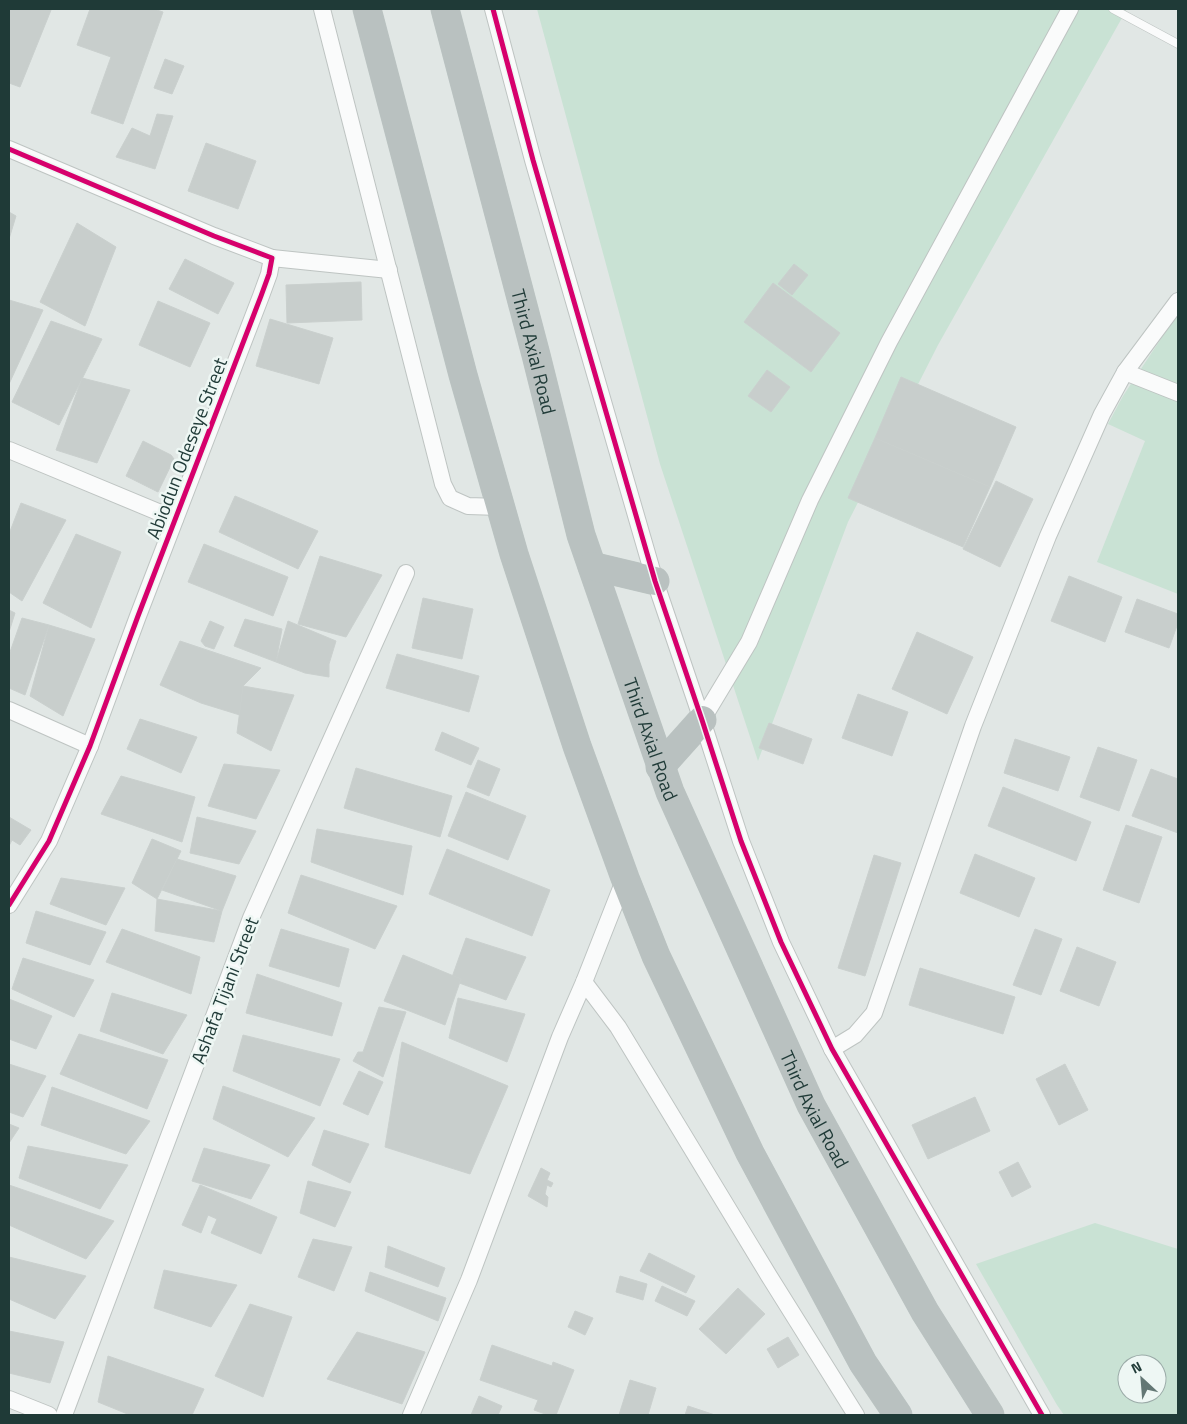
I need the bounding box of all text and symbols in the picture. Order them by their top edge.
street label: Third Axial Road [505,286,565,417]
street label: Abiodun Odeseye Street [138,353,234,543]
street label: Third Axial Road [617,673,686,805]
street label: Ashafa Tijani Street [183,912,265,1068]
street label: Third Axial Road [774,1045,857,1173]
north arrow [1117,1354,1167,1404]
text: N [1127,1355,1145,1378]

